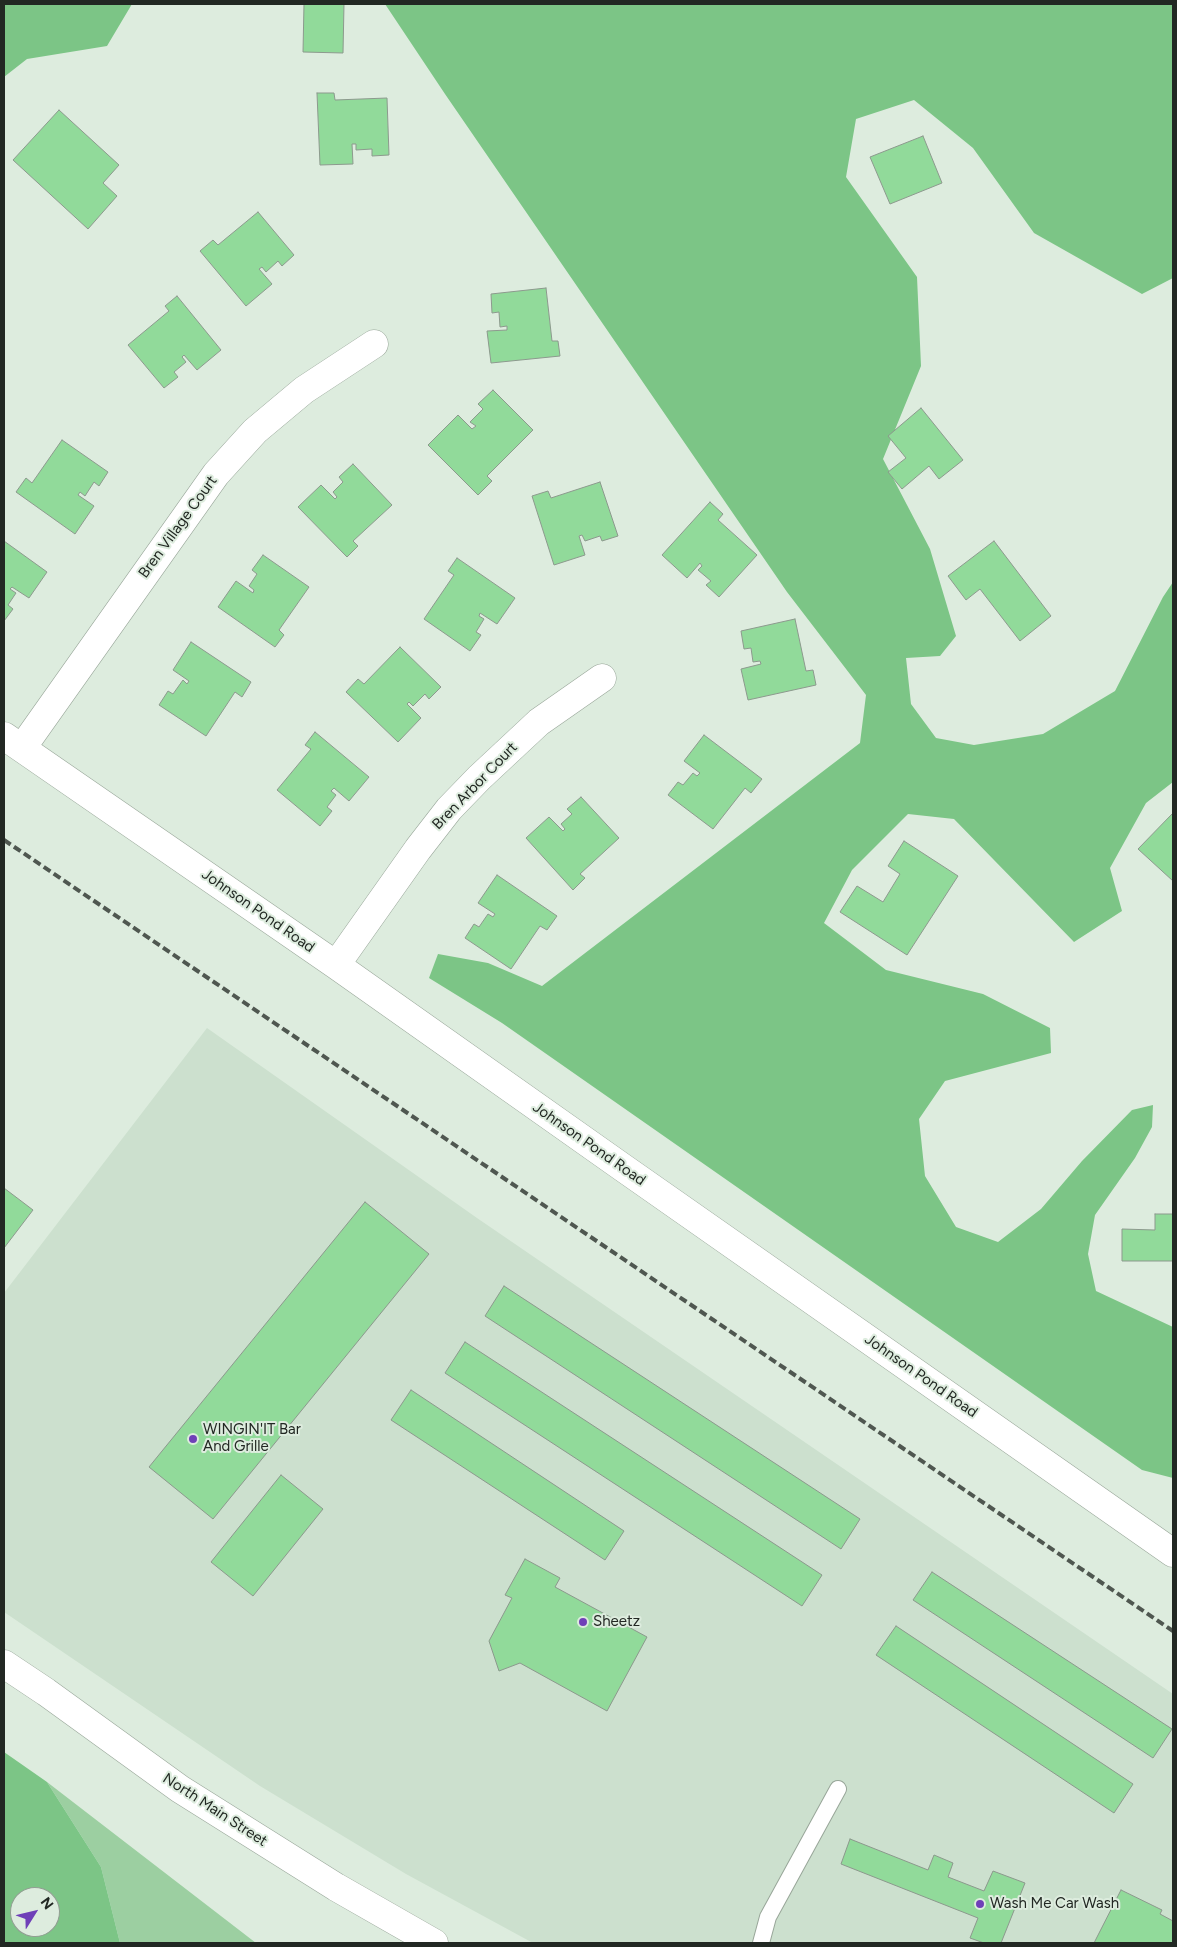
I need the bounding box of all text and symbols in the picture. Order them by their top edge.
street label: Bren Village Court [135,472,221,582]
street label: Bren Arbor Court [429,739,521,833]
street label: Johnson Pond Road [198,865,318,957]
street label: Johnson Pond Road [529,1098,649,1190]
street label: Johnson Pond Road [861,1330,981,1422]
place label: WINGIN'IT Bar And Grille [203,1421,301,1456]
marker: WINGIN'IT Bar And Grille [187,1433,199,1445]
place label: Sheetz [593,1613,640,1631]
marker: Sheetz [577,1616,589,1628]
street label: North Main Street [159,1769,271,1851]
north arrow [10,1887,60,1937]
text: N [37,1894,57,1913]
place label: Wash Me Car Wash [990,1895,1119,1913]
marker: Wash Me Car Wash [974,1898,986,1910]

